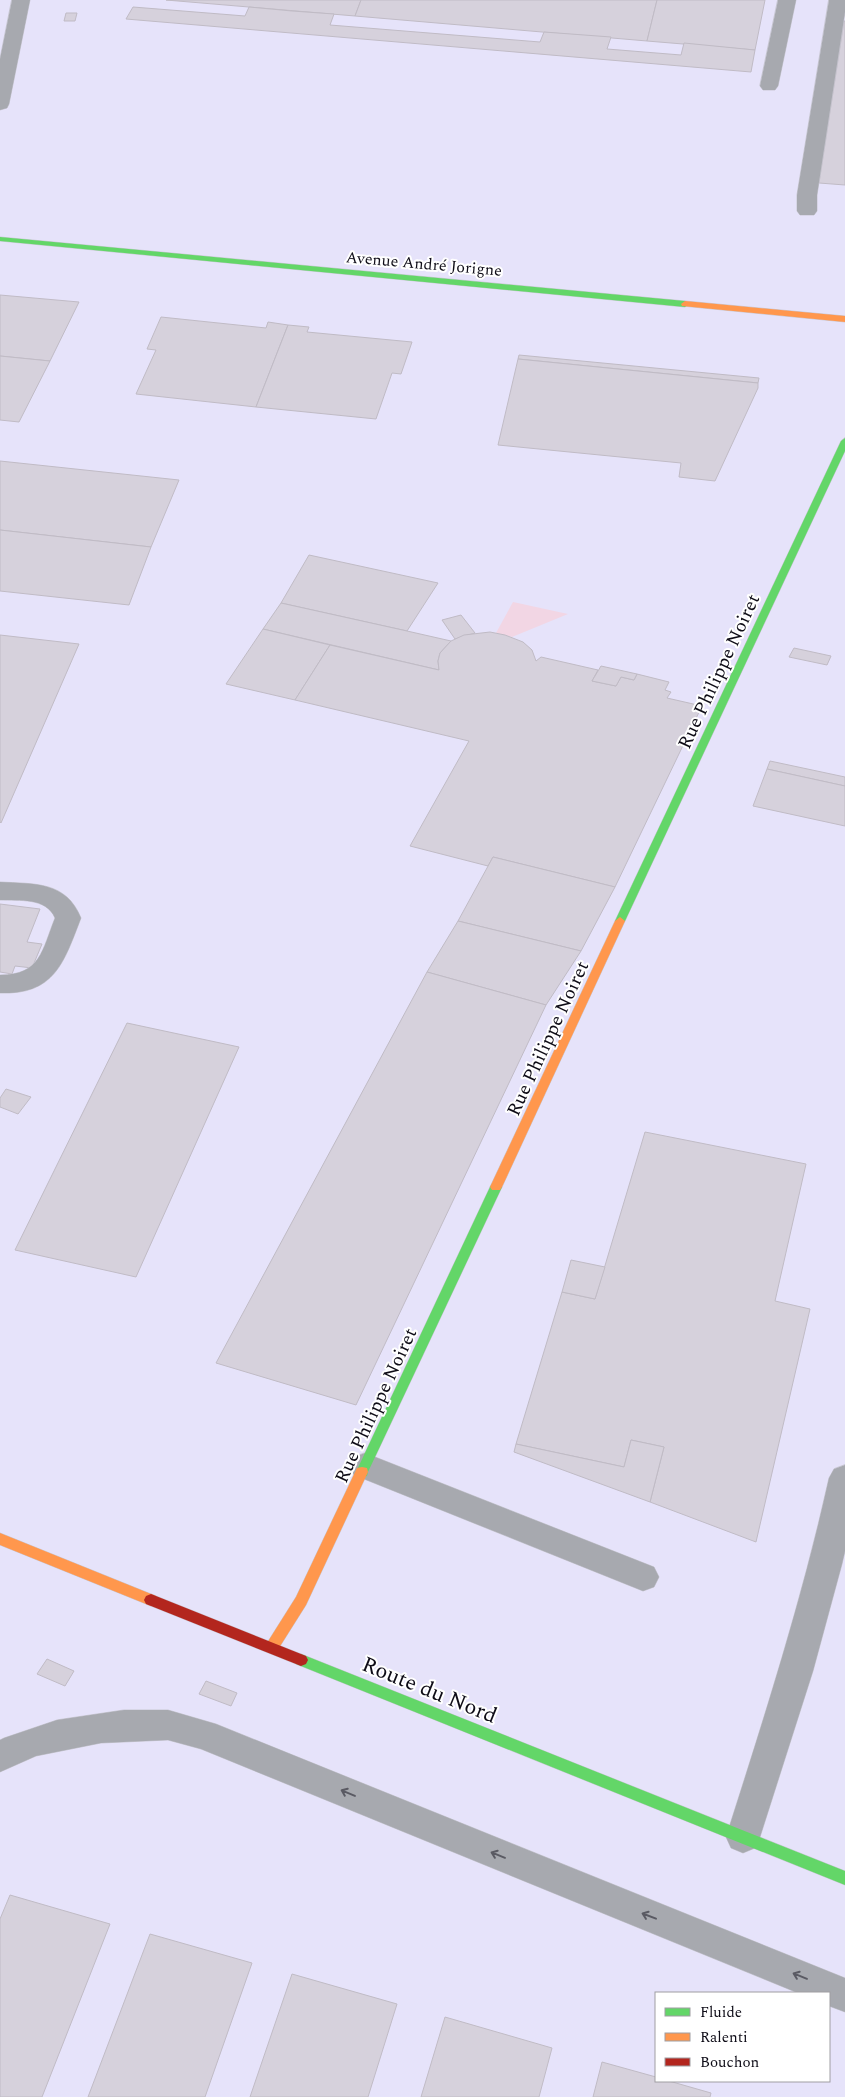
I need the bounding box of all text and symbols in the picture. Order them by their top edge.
street label: Avenue André Jorigne [345,245,503,283]
street label: Rue Philippe Noiret [671,589,768,754]
street label: Rue Philippe Noiret [500,956,597,1121]
street label: Rue Philippe Noiret [328,1323,425,1488]
street label: Route du Nord [357,1648,502,1733]
one-way arrow [341,1787,356,1797]
one-way arrow [491,1850,507,1859]
one-way arrow [642,1910,657,1920]
one-way arrow [793,1971,808,1981]
legend [655,1992,830,2082]
text: Fluide [700,2001,742,2024]
text: Ralenti [700,2026,748,2049]
text: Bouchon [700,2051,760,2074]

